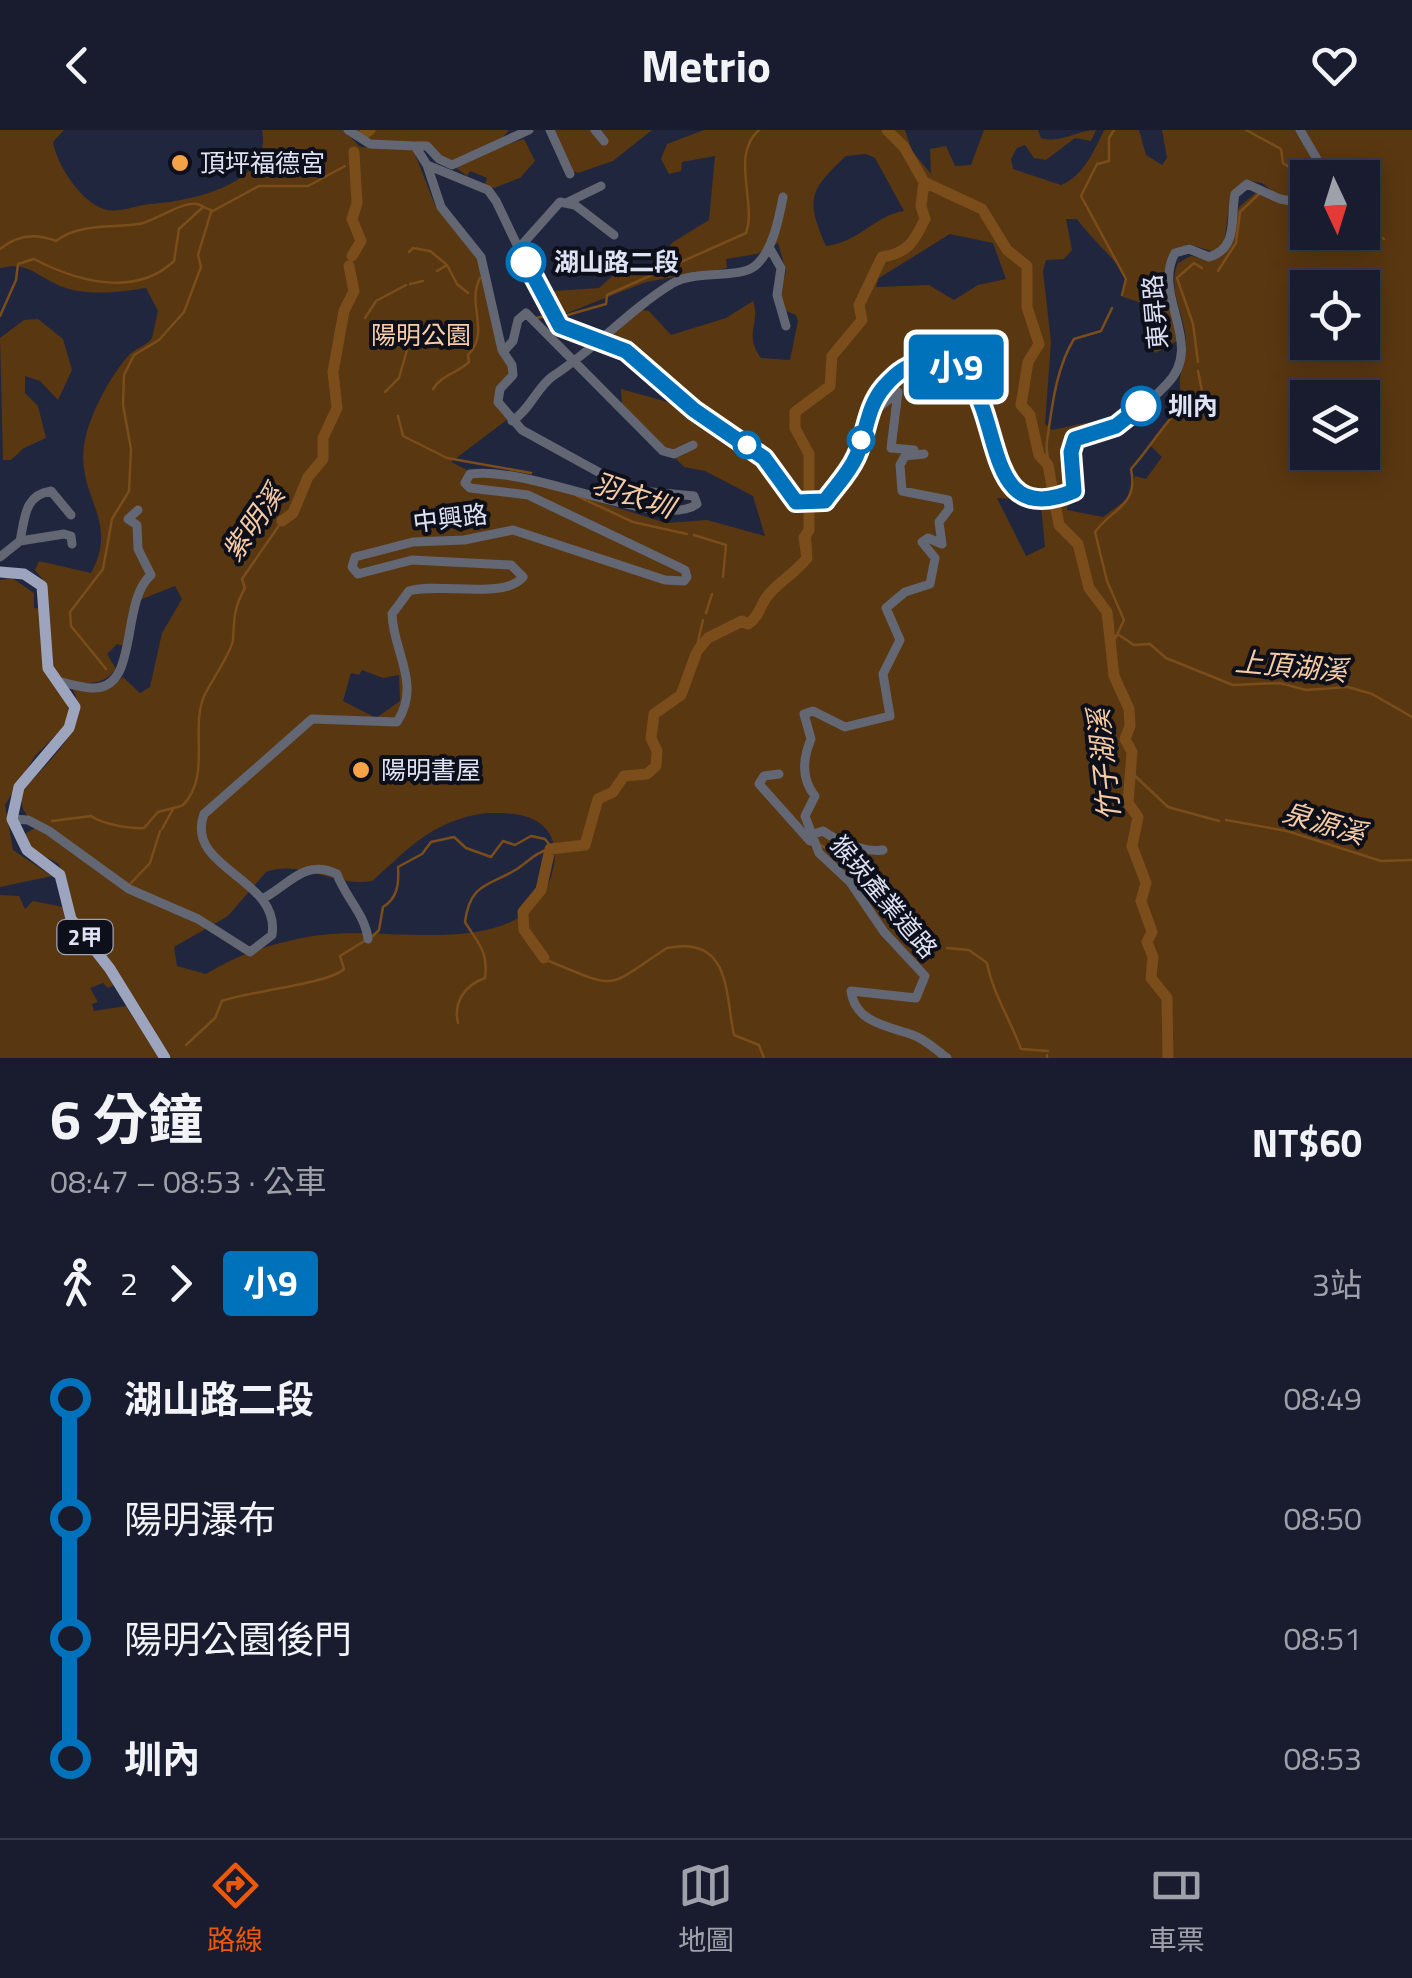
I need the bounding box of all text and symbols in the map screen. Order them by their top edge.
text: Metrio [641,31,771,99]
icon: back [50,38,105,93]
icon: heart [1307,38,1362,93]
place label: 頂坪福德宮 [200,144,325,182]
marker: 頂坪福德宮 [169,152,191,174]
north arrow [1290,160,1380,250]
map controls [1290,160,1380,470]
marker: 湖山路二段 [507,243,545,281]
place label: 湖山路二段 [554,243,679,281]
button: locate [1290,270,1380,360]
street label: 東昇路 [1133,273,1177,351]
park label: 陽明公園 [371,316,471,354]
line badge: 小9 [911,334,1001,400]
text: 小9 [929,340,983,394]
button: layers [1290,380,1380,470]
marker: 圳內 [1122,387,1160,425]
place label: 圳內 [1168,387,1218,425]
unlabelled marker [848,427,874,453]
unlabelled marker [734,432,760,458]
water label: 羽衣圳 [586,461,684,530]
water label: 紫明溪 [211,473,297,569]
street label: 中興路 [410,495,490,541]
water label: 上頂湖溪 [1233,639,1353,692]
water label: 竹子湖溪 [1076,703,1131,823]
place label: 陽明書屋 [381,751,481,789]
marker: 陽明書屋 [350,759,372,781]
water label: 泉源溪 [1278,790,1374,856]
street label: 猴崁產業道路 [821,827,947,967]
road number: 2甲 [58,920,112,954]
text: 6 分鐘 [50,1077,203,1160]
text: NT$60 [1252,1114,1362,1172]
text: 08:47 – 08:53 · 公車 [50,1157,327,1205]
icon: walk [50,1256,105,1311]
icon: forward [153,1256,208,1311]
text: 小9 [243,1256,298,1310]
text: 2 [120,1259,138,1307]
text: 3站 [1312,1260,1362,1308]
text: 湖山路二段 [124,1370,314,1428]
text: 08:49 [1283,1374,1362,1422]
text: 陽明瀑布 [124,1490,276,1548]
text: 08:50 [1283,1494,1362,1542]
text: 陽明公園後門 [124,1610,352,1668]
text: 08:51 [1283,1614,1362,1662]
text: 圳內 [124,1730,200,1788]
text: 08:53 [1283,1734,1362,1782]
tab: 路線 [207,1858,263,1961]
tab: 地圖 [678,1858,734,1961]
tab: 車票 [1149,1858,1205,1961]

